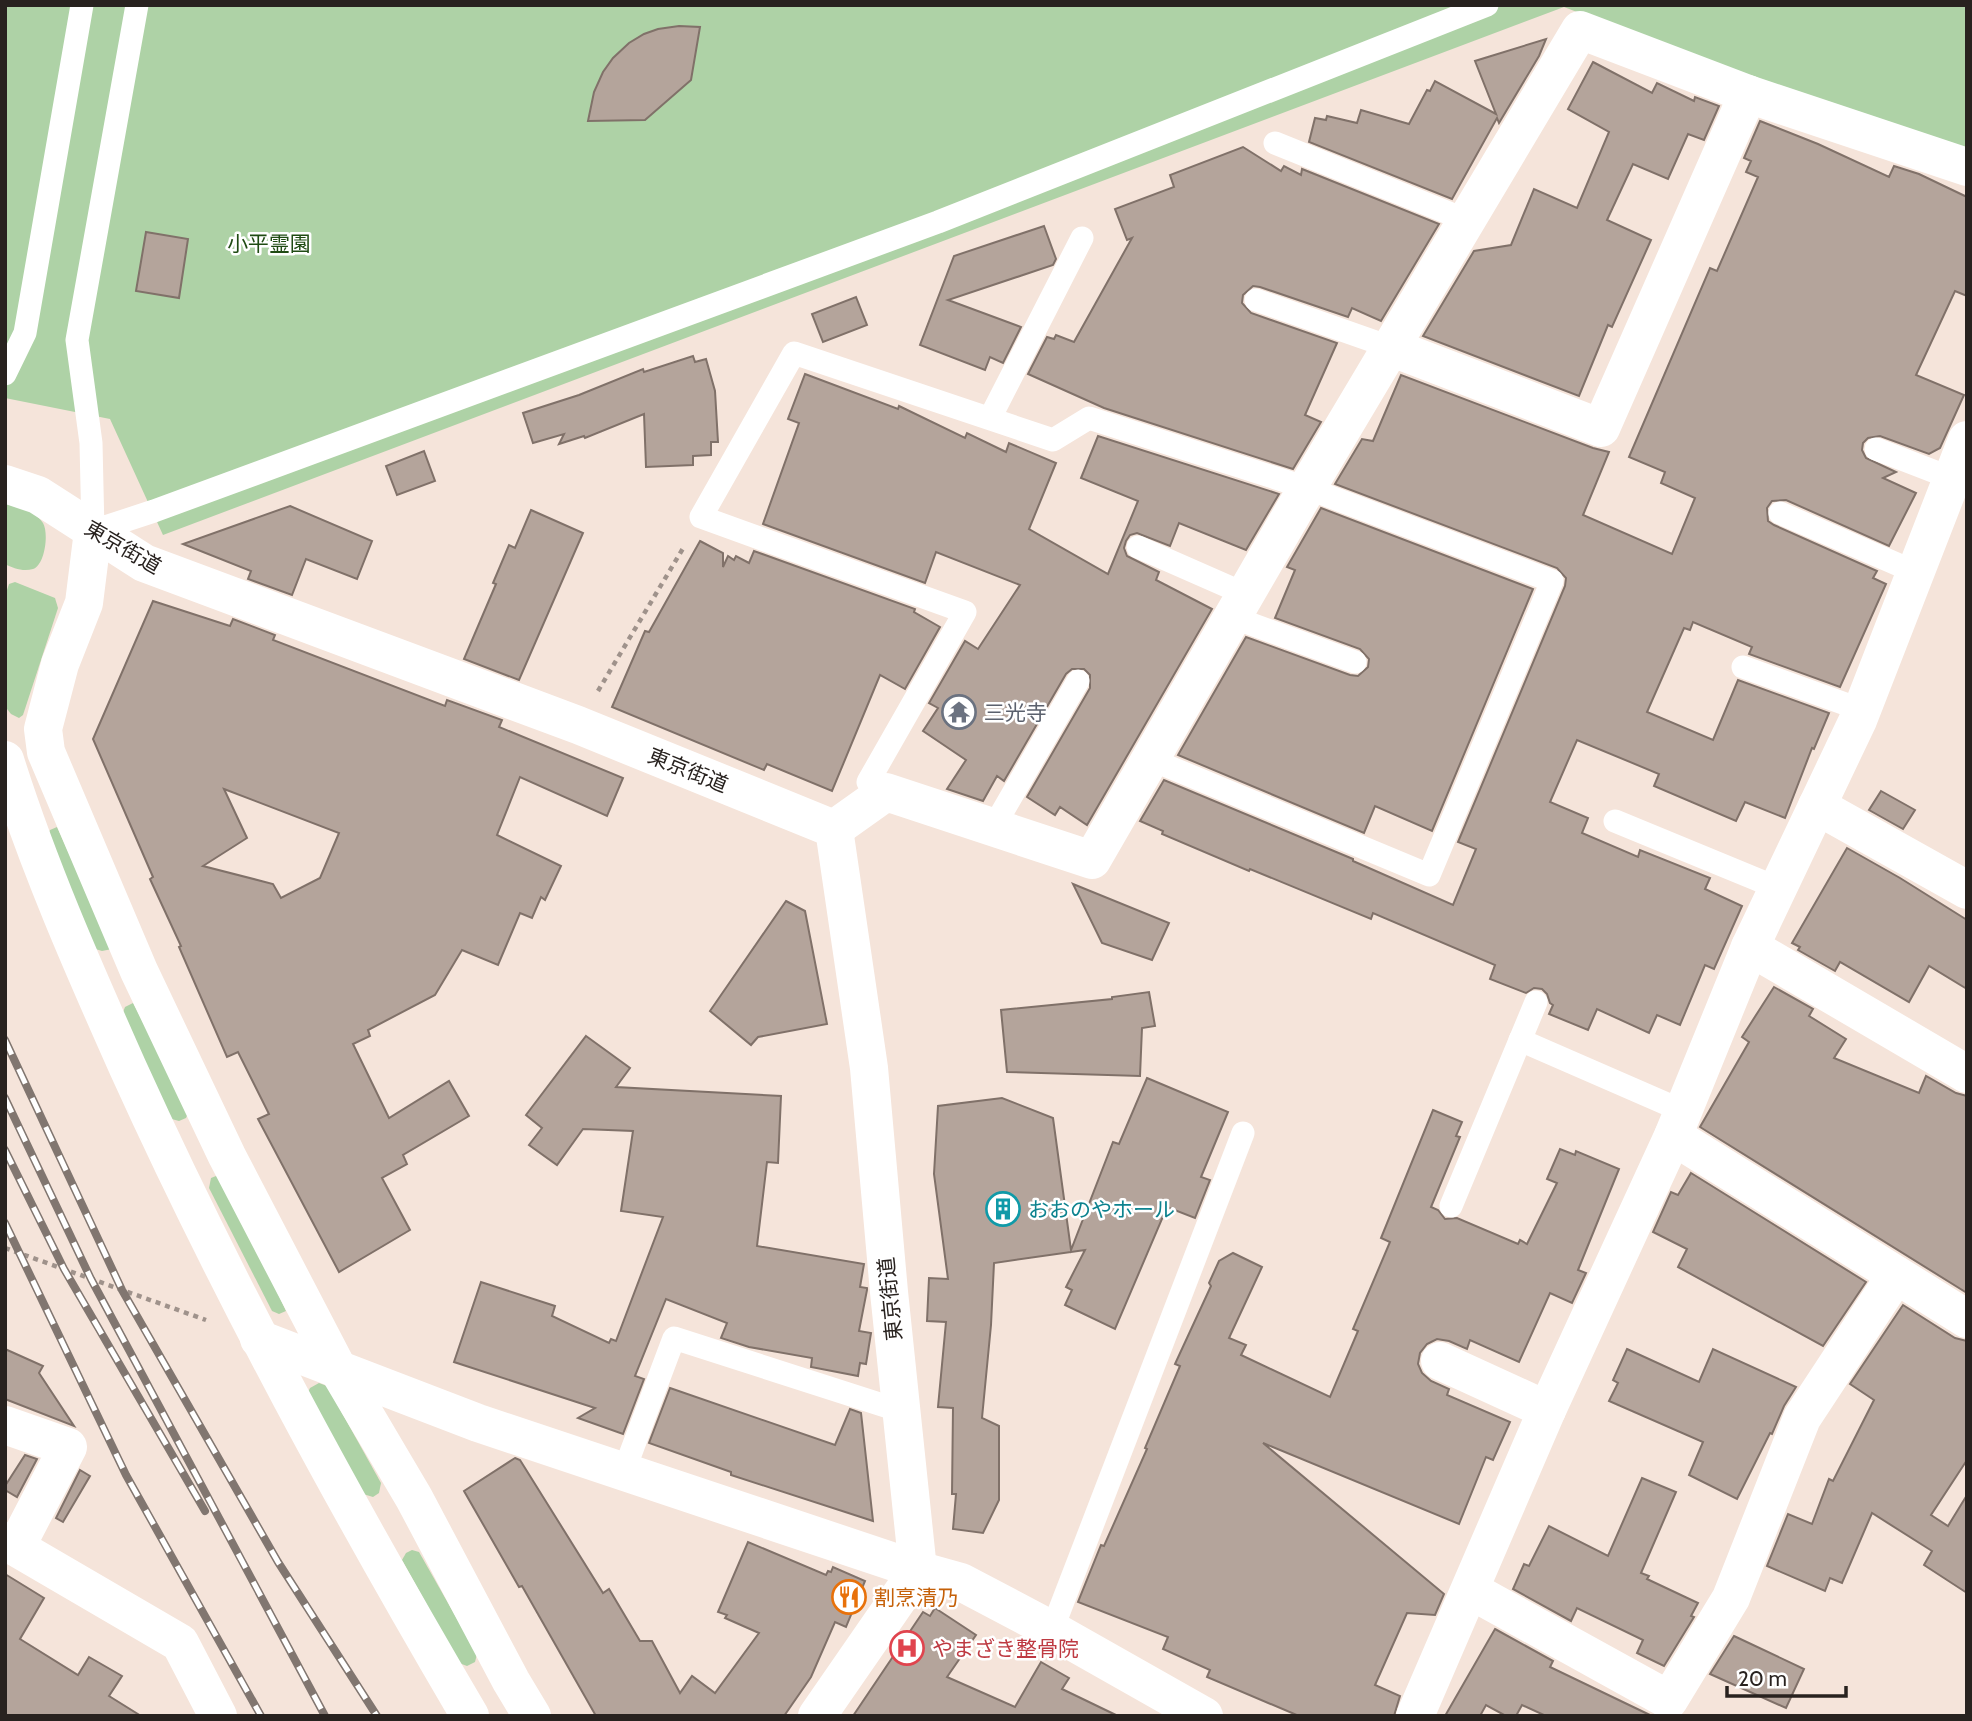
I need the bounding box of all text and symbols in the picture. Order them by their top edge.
park label: 小平霊園 [227,231,311,256]
street label: 東京街道 [80,515,166,579]
temple icon: 三光寺 [940,693,978,731]
place label: 三光寺 [984,700,1047,725]
street label: 東京街道 [644,743,732,797]
building icon: おおのやホール [984,1190,1022,1228]
place label: おおのやホール [1028,1197,1175,1222]
street label: 東京街道 [873,1256,907,1342]
restaurant icon: 割烹清乃 [830,1578,868,1616]
place label: 割烹清乃 [874,1585,958,1610]
hospital icon: やまざき整骨院 [888,1629,926,1667]
place label: やまざき整骨院 [932,1636,1079,1661]
scale bar [1727,1654,1846,1698]
text: 20 m [1738,1666,1787,1691]

